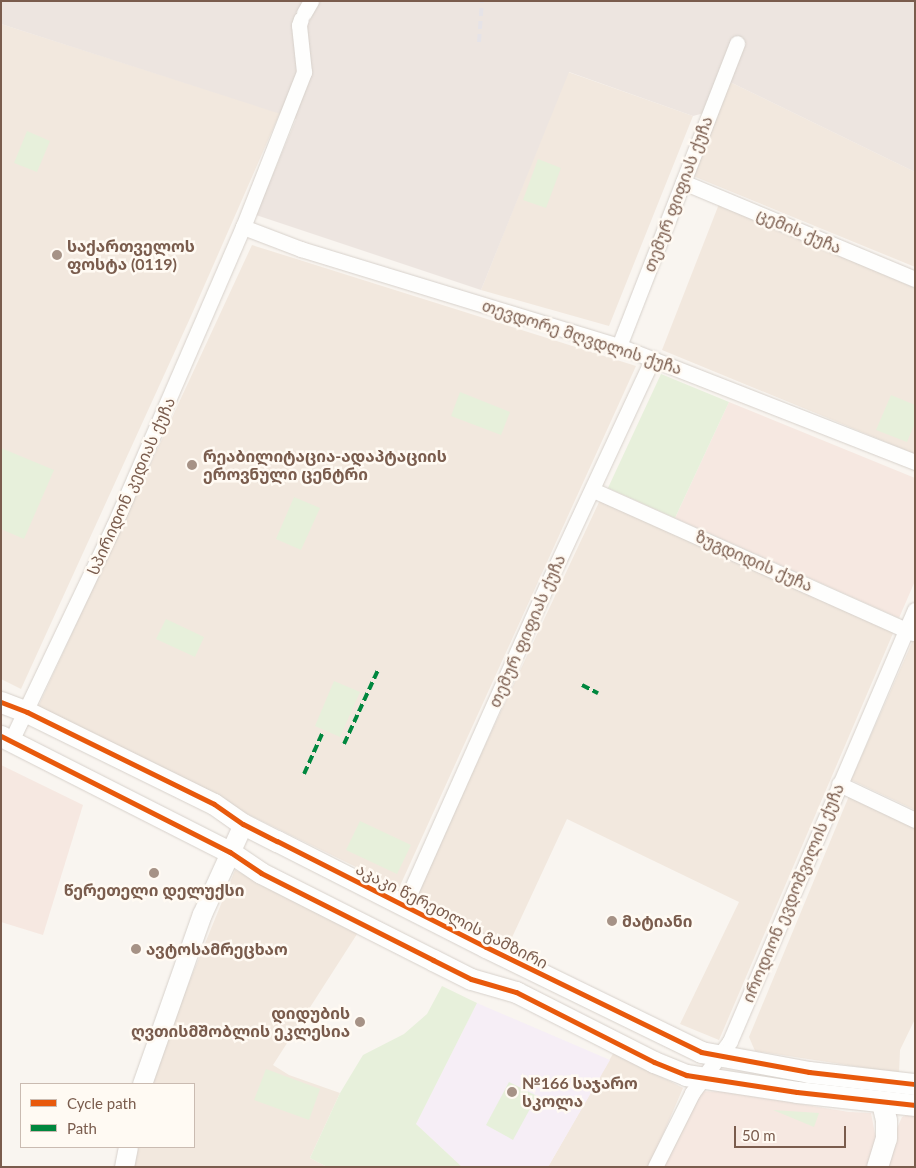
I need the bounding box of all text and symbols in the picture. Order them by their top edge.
street label: თემურ ფიფიას ქუჩა [639,113,717,275]
street label: ცემის ქუჩა [754,205,844,257]
place label: საქართველოს ფოსტა (0119) [67,236,195,274]
marker: საქართველოს ფოსტა (0119) [51,249,63,261]
street label: თევდორე მღვდლის ქუჩა [480,296,684,378]
street label: სპირიდონ კედიას ქუჩა [83,394,179,578]
place label: რეაბილიტაცია-ადაპტაციის ეროვნული ცენტრი [203,446,447,484]
marker: რეაბილიტაცია-ადაპტაციის ეროვნული ცენტრი [185,458,199,472]
street label: ზუგდიდის ქუჩა [692,527,816,595]
street label: თემურ ფიფიას ქუჩა [485,552,569,710]
street label: იროდიონ ევდოშვილის ქუჩა [738,781,848,1005]
street label: აკაკი წერეთლის გამზირი [353,859,551,973]
marker: წერეთელი დელუქსი [148,867,160,879]
place label: წერეთელი დელუქსი [64,880,244,900]
place label: მატიანი [622,911,692,931]
marker: მატიანი [606,915,618,927]
place label: ავტოსამრეცხაო [146,939,288,959]
marker: ავტოსამრეცხაო [130,943,142,955]
place label: დიდუბის ღვთისმშობლის ეკლესია [131,1003,350,1041]
marker: დიდუბის ღვთისმშობლის ეკლესია [354,1016,366,1028]
place label: №166 საჯარო სკოლა [522,1073,638,1111]
legend [20,1083,195,1148]
marker: №166 საჯარო სკოლა [506,1086,518,1098]
text: Cycle path [67,1094,136,1112]
scale bar [736,1116,848,1148]
text: Path [67,1119,97,1137]
text: 50 m [742,1126,776,1144]

